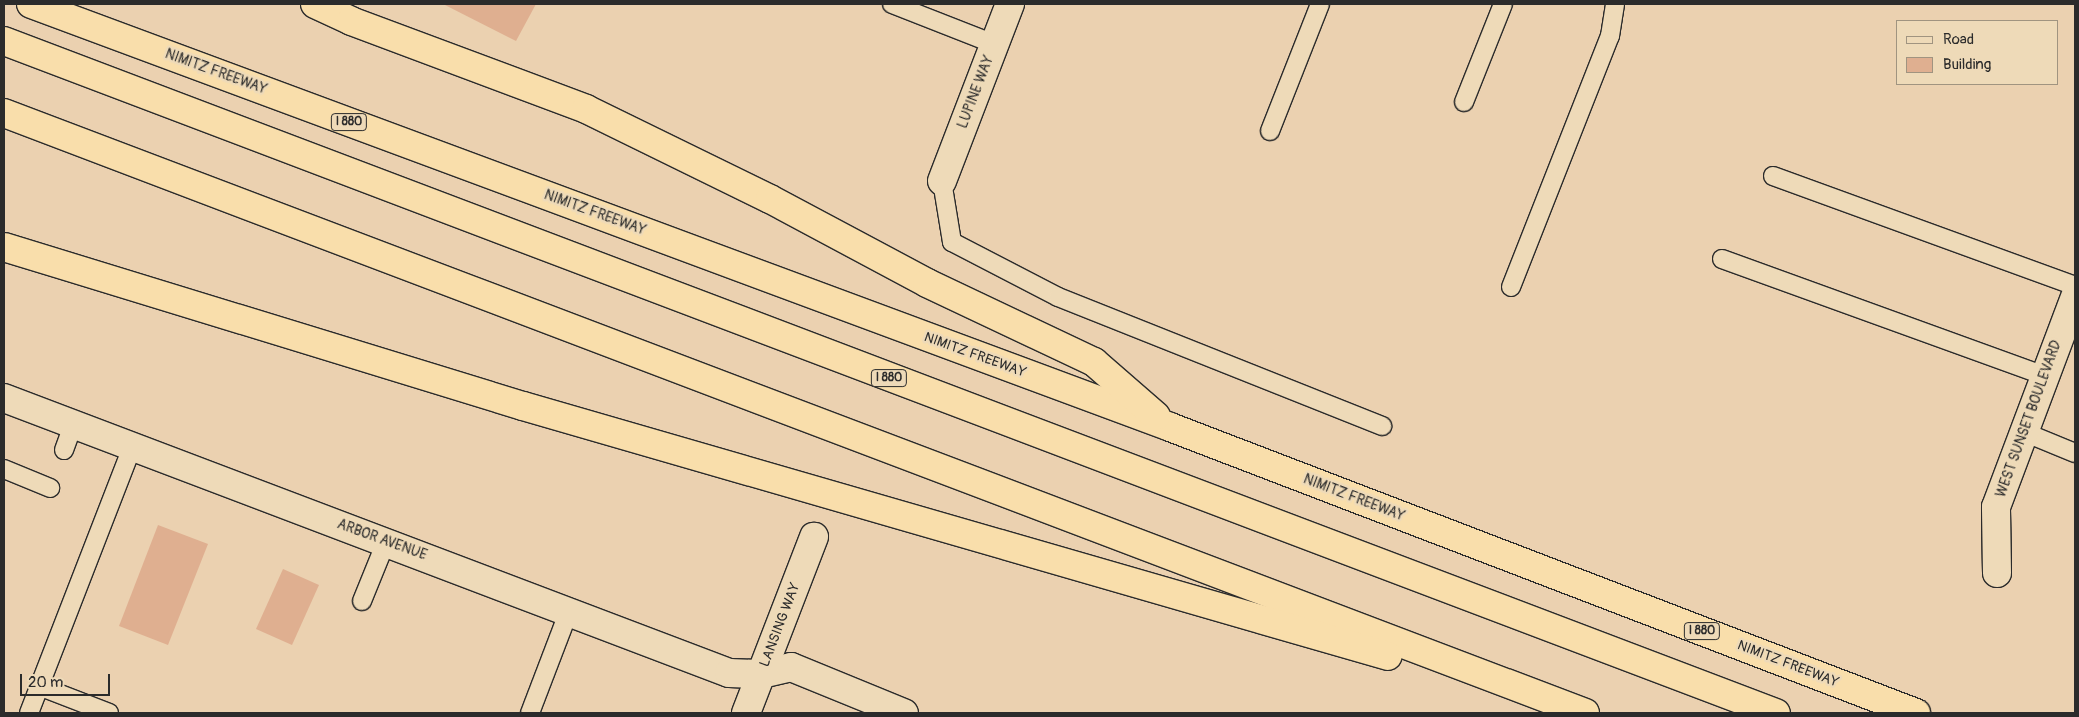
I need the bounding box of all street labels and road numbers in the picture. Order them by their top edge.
street label: NIMITZ FREEWAY [163,46,269,98]
street label: LUPINE WAY [954,53,998,131]
road number: I 880 [330,112,368,132]
street label: NIMITZ FREEWAY [542,187,648,239]
street label: NIMITZ FREEWAY [922,329,1028,381]
street label: WEST SUNSET BOULEVARD [1993,338,2065,500]
road number: I 880 [870,368,908,388]
street label: NIMITZ FREEWAY [1301,471,1407,525]
street label: ARBOR AVENUE [335,516,429,564]
street label: LANSING WAY [756,581,804,669]
road number: I 880 [1683,622,1721,640]
street label: NIMITZ FREEWAY [1735,637,1841,691]

